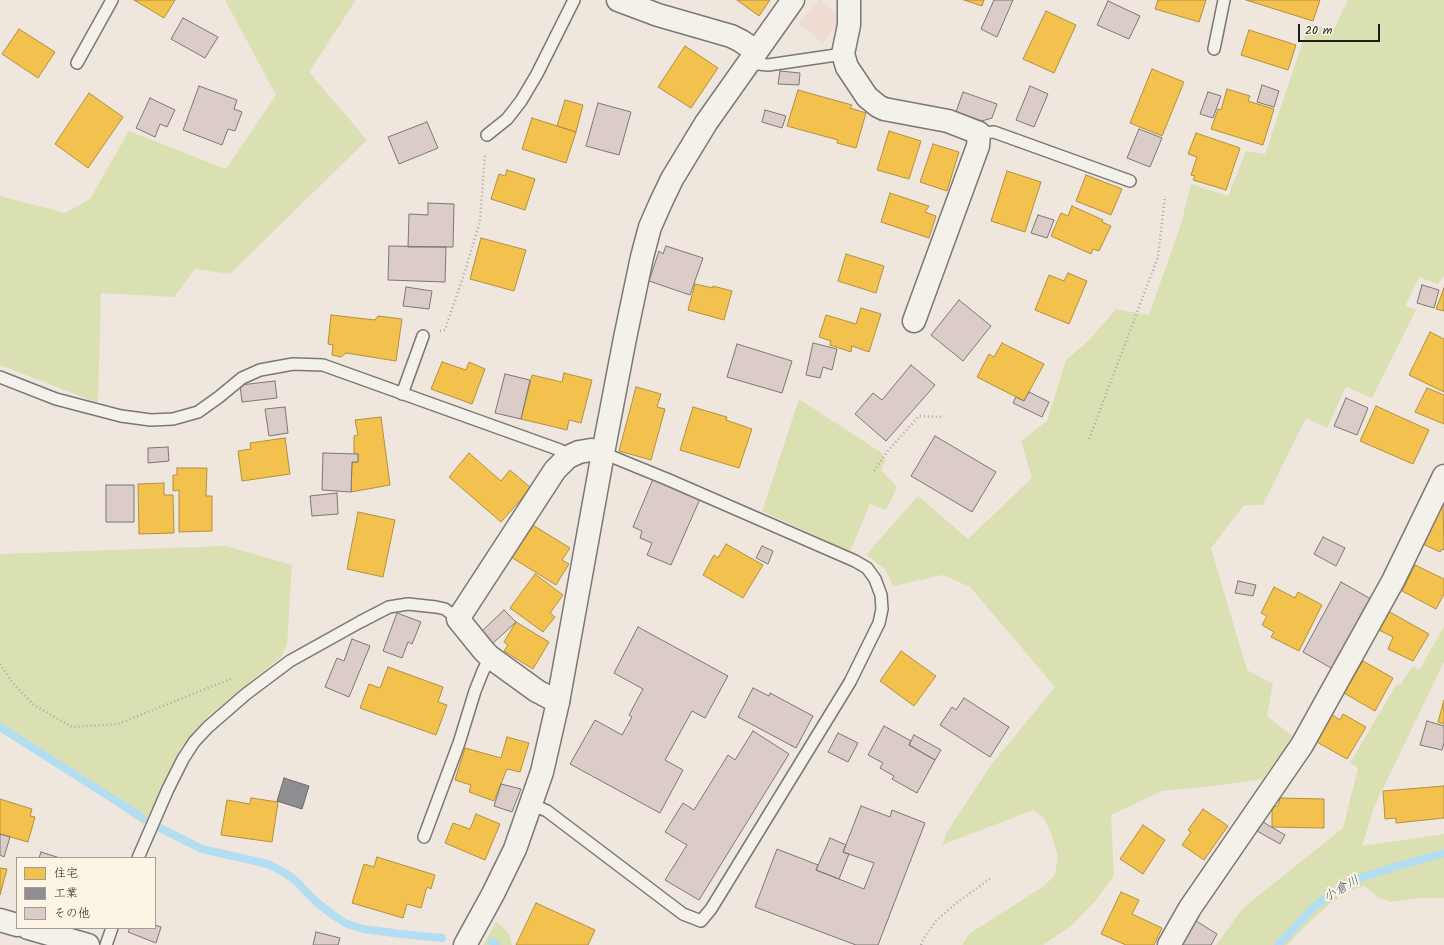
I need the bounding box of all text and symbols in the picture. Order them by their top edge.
scale bar [1300,16,1382,42]
text: 20 m [1305,21,1332,40]
legend [16,857,156,929]
text: 住宅 [54,864,78,883]
water label: 小倉川 [1321,873,1363,907]
text: 工業 [54,884,78,903]
text: その他 [54,904,90,923]

